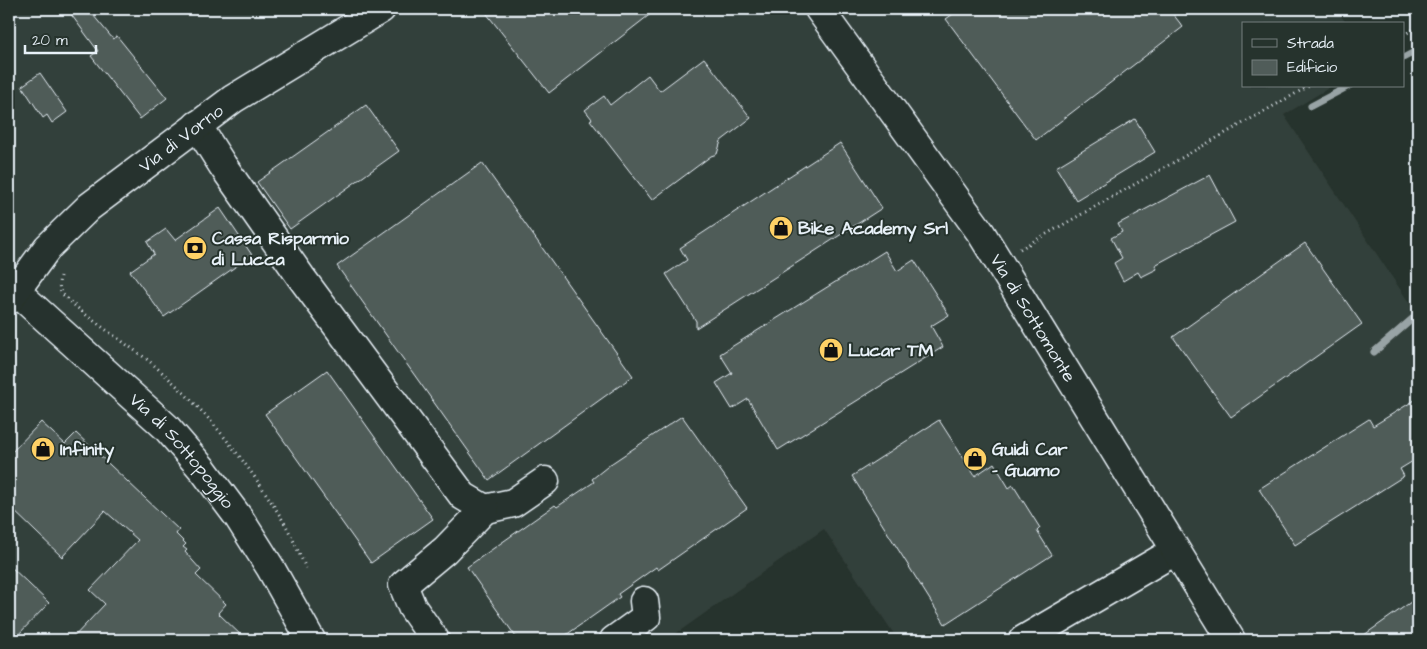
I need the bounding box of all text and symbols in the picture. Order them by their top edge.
scale bar [25,22,96,54]
legend [1242,22,1404,88]
text: 20 m [32,30,68,51]
text: Strada [1287,33,1334,54]
text: Edificio [1287,57,1338,78]
street label: Via di Vorno [133,98,228,178]
shop icon: Bike Academy Srl [768,215,794,241]
place label: Bike Academy Srl [798,216,948,242]
place label: Cassa Risparmio di Lucca [211,226,350,272]
bank icon: Cassa Risparmio di Lucca [182,235,208,261]
street label: Via di Sottomonte [984,249,1082,387]
shop icon: Lucar TM [818,337,844,363]
place label: Lucar TM [848,338,934,363]
street label: Via di Sottopoggio [124,387,240,514]
shop icon: Infinity [30,436,56,462]
place label: Infinity [60,437,114,463]
place label: Guidi Car - Guamo [992,437,1067,483]
shop icon: Guidi Car - Guamo [962,446,988,472]

